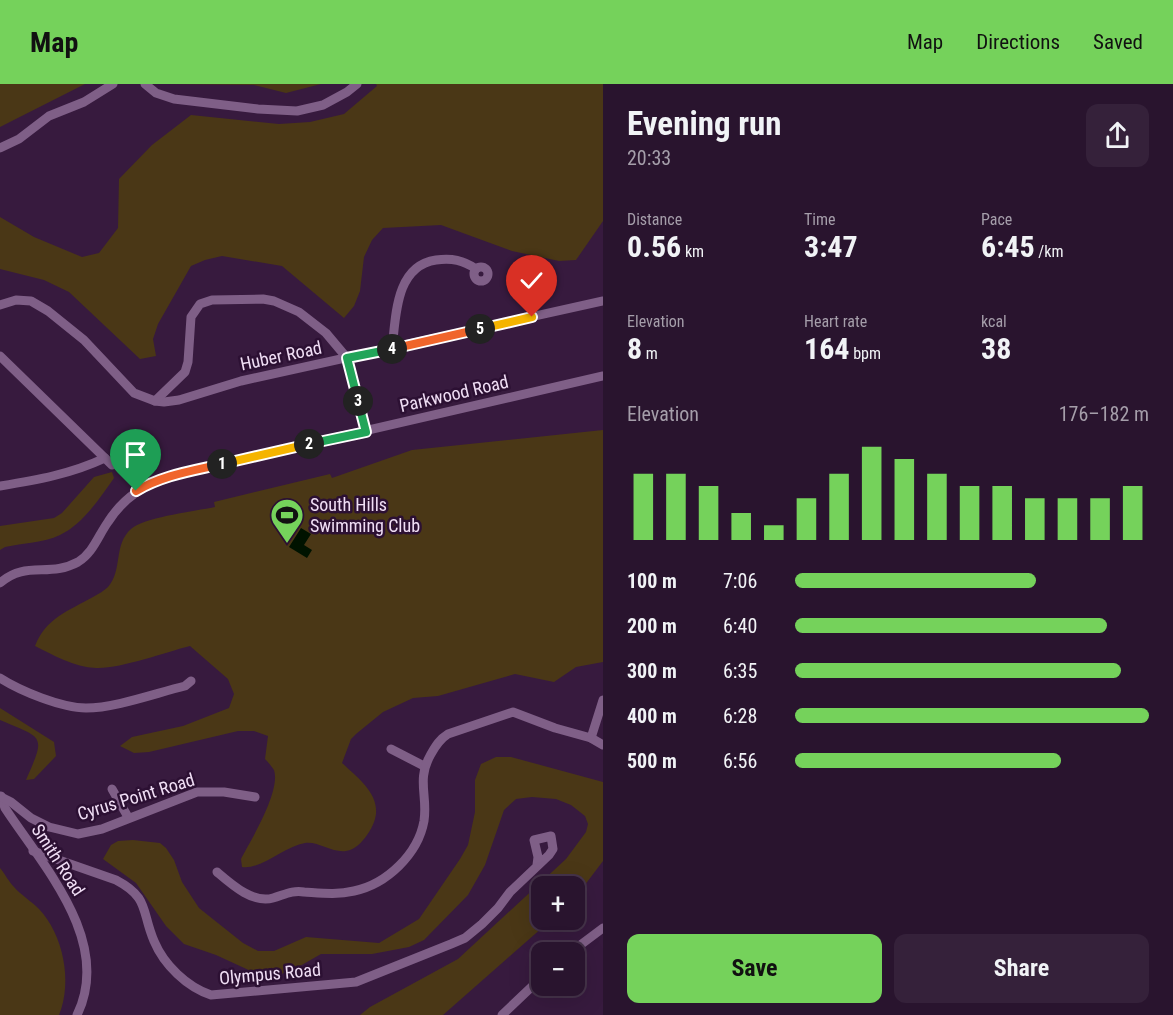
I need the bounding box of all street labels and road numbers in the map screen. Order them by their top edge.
street label: Huber Road [238,337,324,374]
street label: Parkwood Road [397,371,510,416]
street label: Cyrus Point Road [75,769,197,824]
street label: Smith Road [27,820,89,900]
street label: Olympus Road [218,959,322,988]

